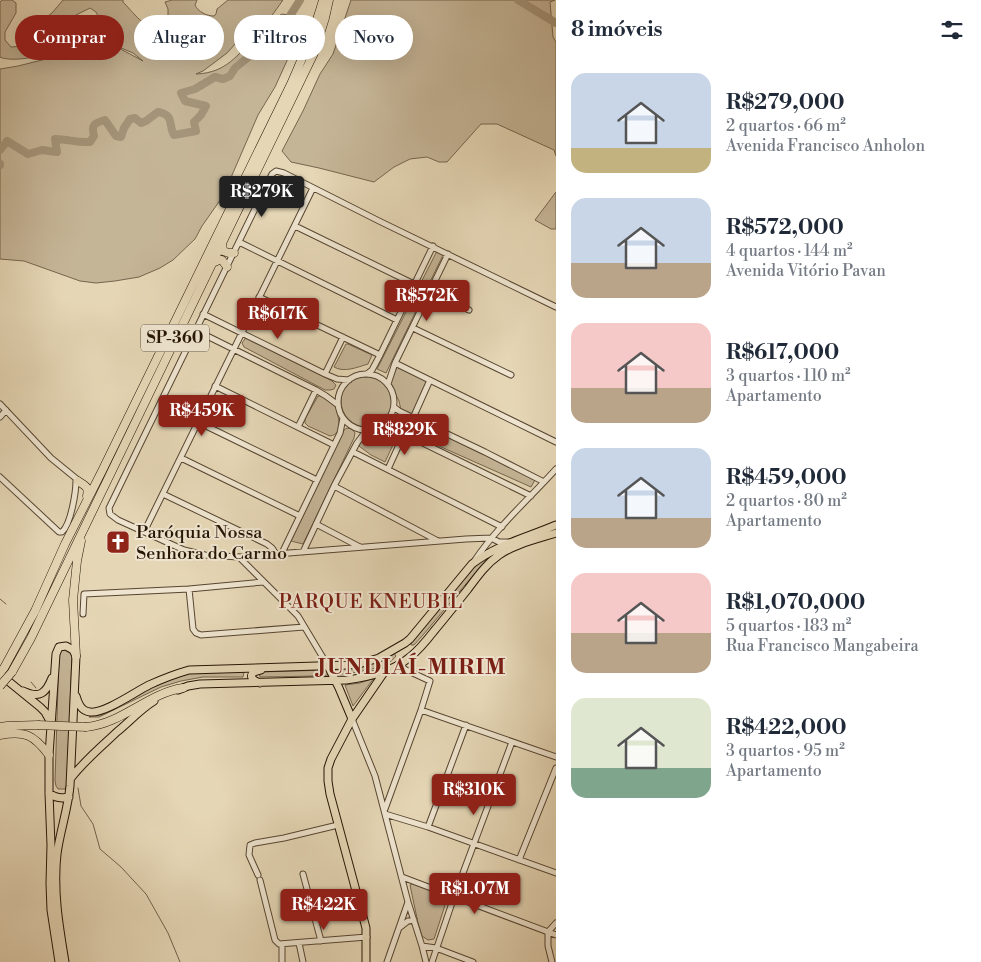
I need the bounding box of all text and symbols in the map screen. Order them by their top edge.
chip: Comprar [15,15,124,60]
chip: Alugar [134,15,224,60]
chip: Filtros [234,15,325,60]
chip: Novo [335,15,413,60]
icon: filters [938,16,966,44]
text: 8 imóveis [571,17,663,43]
text: R$279,000 [726,90,845,116]
icon: home [611,93,671,153]
text: 2 quartos · 66 m² [726,116,846,136]
text: Avenida Francisco Anholon [726,136,925,156]
pin: R$279K [221,176,303,218]
text: R$279K [230,182,294,202]
text: R$572,000 [726,215,844,241]
icon: home [611,218,671,278]
text: 4 quartos · 144 m² [726,241,853,261]
text: Avenida Vitório Pavan [726,261,886,281]
pin: R$572K [386,280,468,322]
text: R$572K [396,286,458,306]
pin: R$617K [237,298,319,340]
text: R$617K [248,304,308,324]
road number: SP-360 [141,324,209,352]
text: R$617,000 [726,340,839,366]
icon: home [611,343,671,403]
text: 3 quartos · 110 m² [726,366,851,386]
text: Apartamento [726,386,822,406]
pin: R$459K [161,394,243,437]
text: R$459K [169,401,235,421]
pin: R$829K [364,414,446,456]
text: R$829K [373,420,437,440]
text: R$459,000 [726,465,847,491]
icon: home [611,468,671,528]
text: 2 quartos · 80 m² [726,491,847,511]
text: Apartamento [726,511,822,531]
place label: Paróquia Nossa Senhora do Carmo [136,521,287,565]
church icon: Paróquia Nossa Senhora do Carmo [105,529,131,555]
district label: PARQUE KNEUBIL [279,590,463,614]
text: R$1,070,000 [726,590,865,616]
icon: home [611,593,671,653]
text: 5 quartos · 183 m² [726,616,851,636]
text: Rua Francisco Mangabeira [726,636,919,656]
district label: JUNDIAÍ-MIRIM [315,652,506,681]
text: R$422,000 [726,715,847,741]
icon: home [611,718,671,778]
text: 3 quartos · 95 m² [726,741,845,761]
text: Apartamento [726,761,822,781]
pin: R$310K [433,774,515,816]
text: R$310K [443,780,505,800]
pin: R$1.07M [429,872,521,915]
text: R$1.07M [440,879,510,899]
pin: R$422K [283,888,365,931]
text: R$422K [291,895,357,915]

